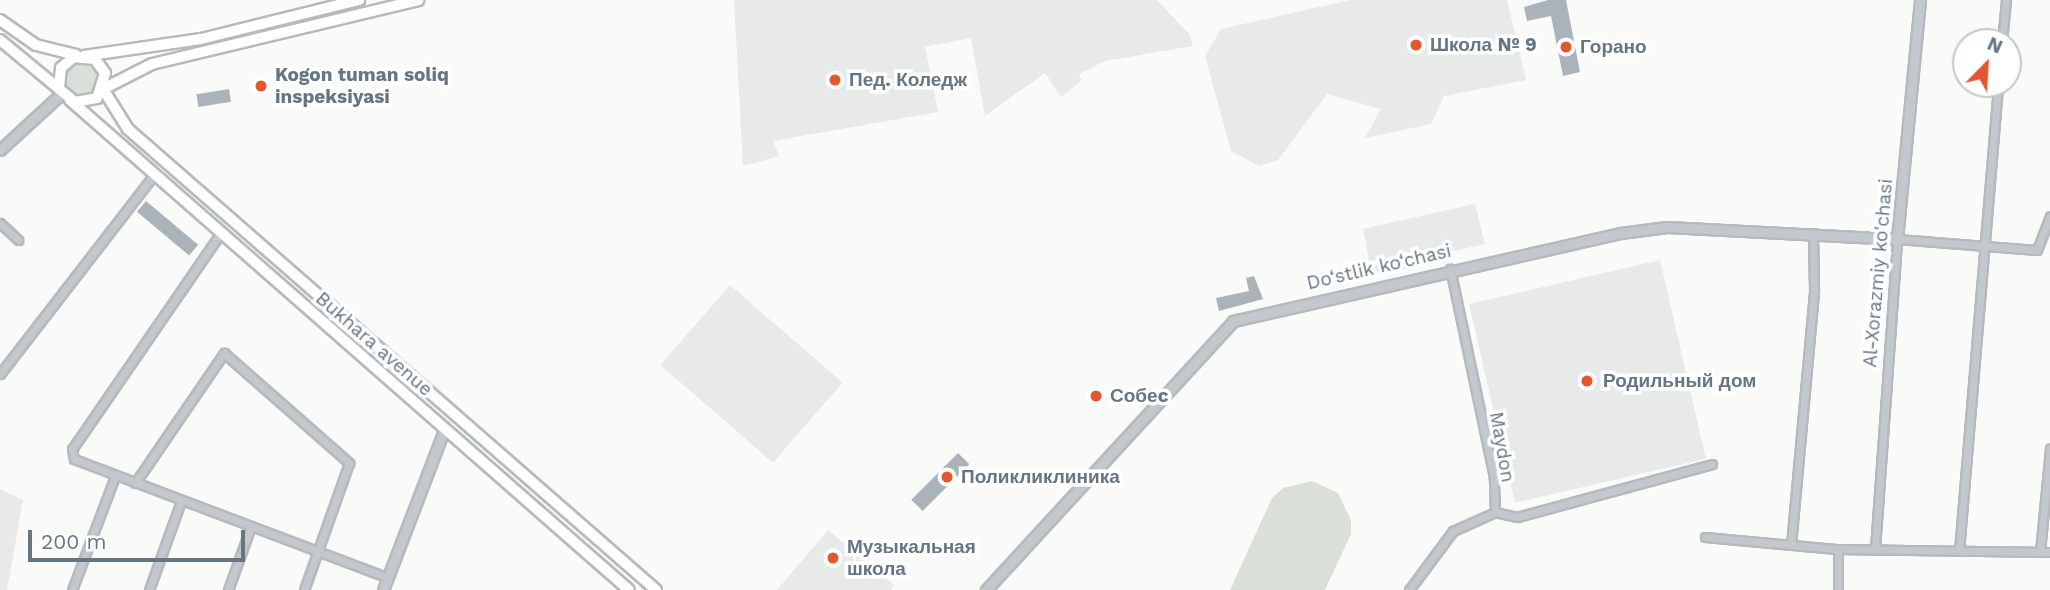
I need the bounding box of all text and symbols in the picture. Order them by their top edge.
north arrow [1952,28,2022,98]
text: N [1984,32,2006,59]
place label: Школа № 9 [1430,34,1537,56]
place label: Горано [1580,36,1647,58]
marker: Школа № 9 [1408,37,1424,53]
marker: Горано [1558,39,1574,55]
place label: Kogon tuman soliq inspeksiyasi [275,64,449,108]
place label: Пед. Коледж [849,69,967,91]
marker: Пед. Коледж [827,72,843,88]
marker: Kogon tuman soliq inspeksiyasi [253,78,269,94]
street label: Al-Xorazmiy ko'chasi [1858,177,1898,369]
street label: Do‘stlik ko‘chasi [1304,239,1454,295]
street label: Bukhara avenue [311,287,437,401]
place label: Родильный дом [1603,370,1756,392]
marker: Родильный дом [1577,371,1597,391]
place label: Собеc [1110,385,1168,407]
marker: Собеc [1088,388,1104,404]
street label: Maydon [1485,410,1519,484]
place label: Поликликлиника [961,466,1120,488]
marker: Поликликлиника [939,469,955,485]
scale bar [32,516,248,560]
text: 200 m [41,529,107,554]
place label: Музыкальная школа [847,536,976,580]
marker: Музыкальная школа [825,550,841,566]

